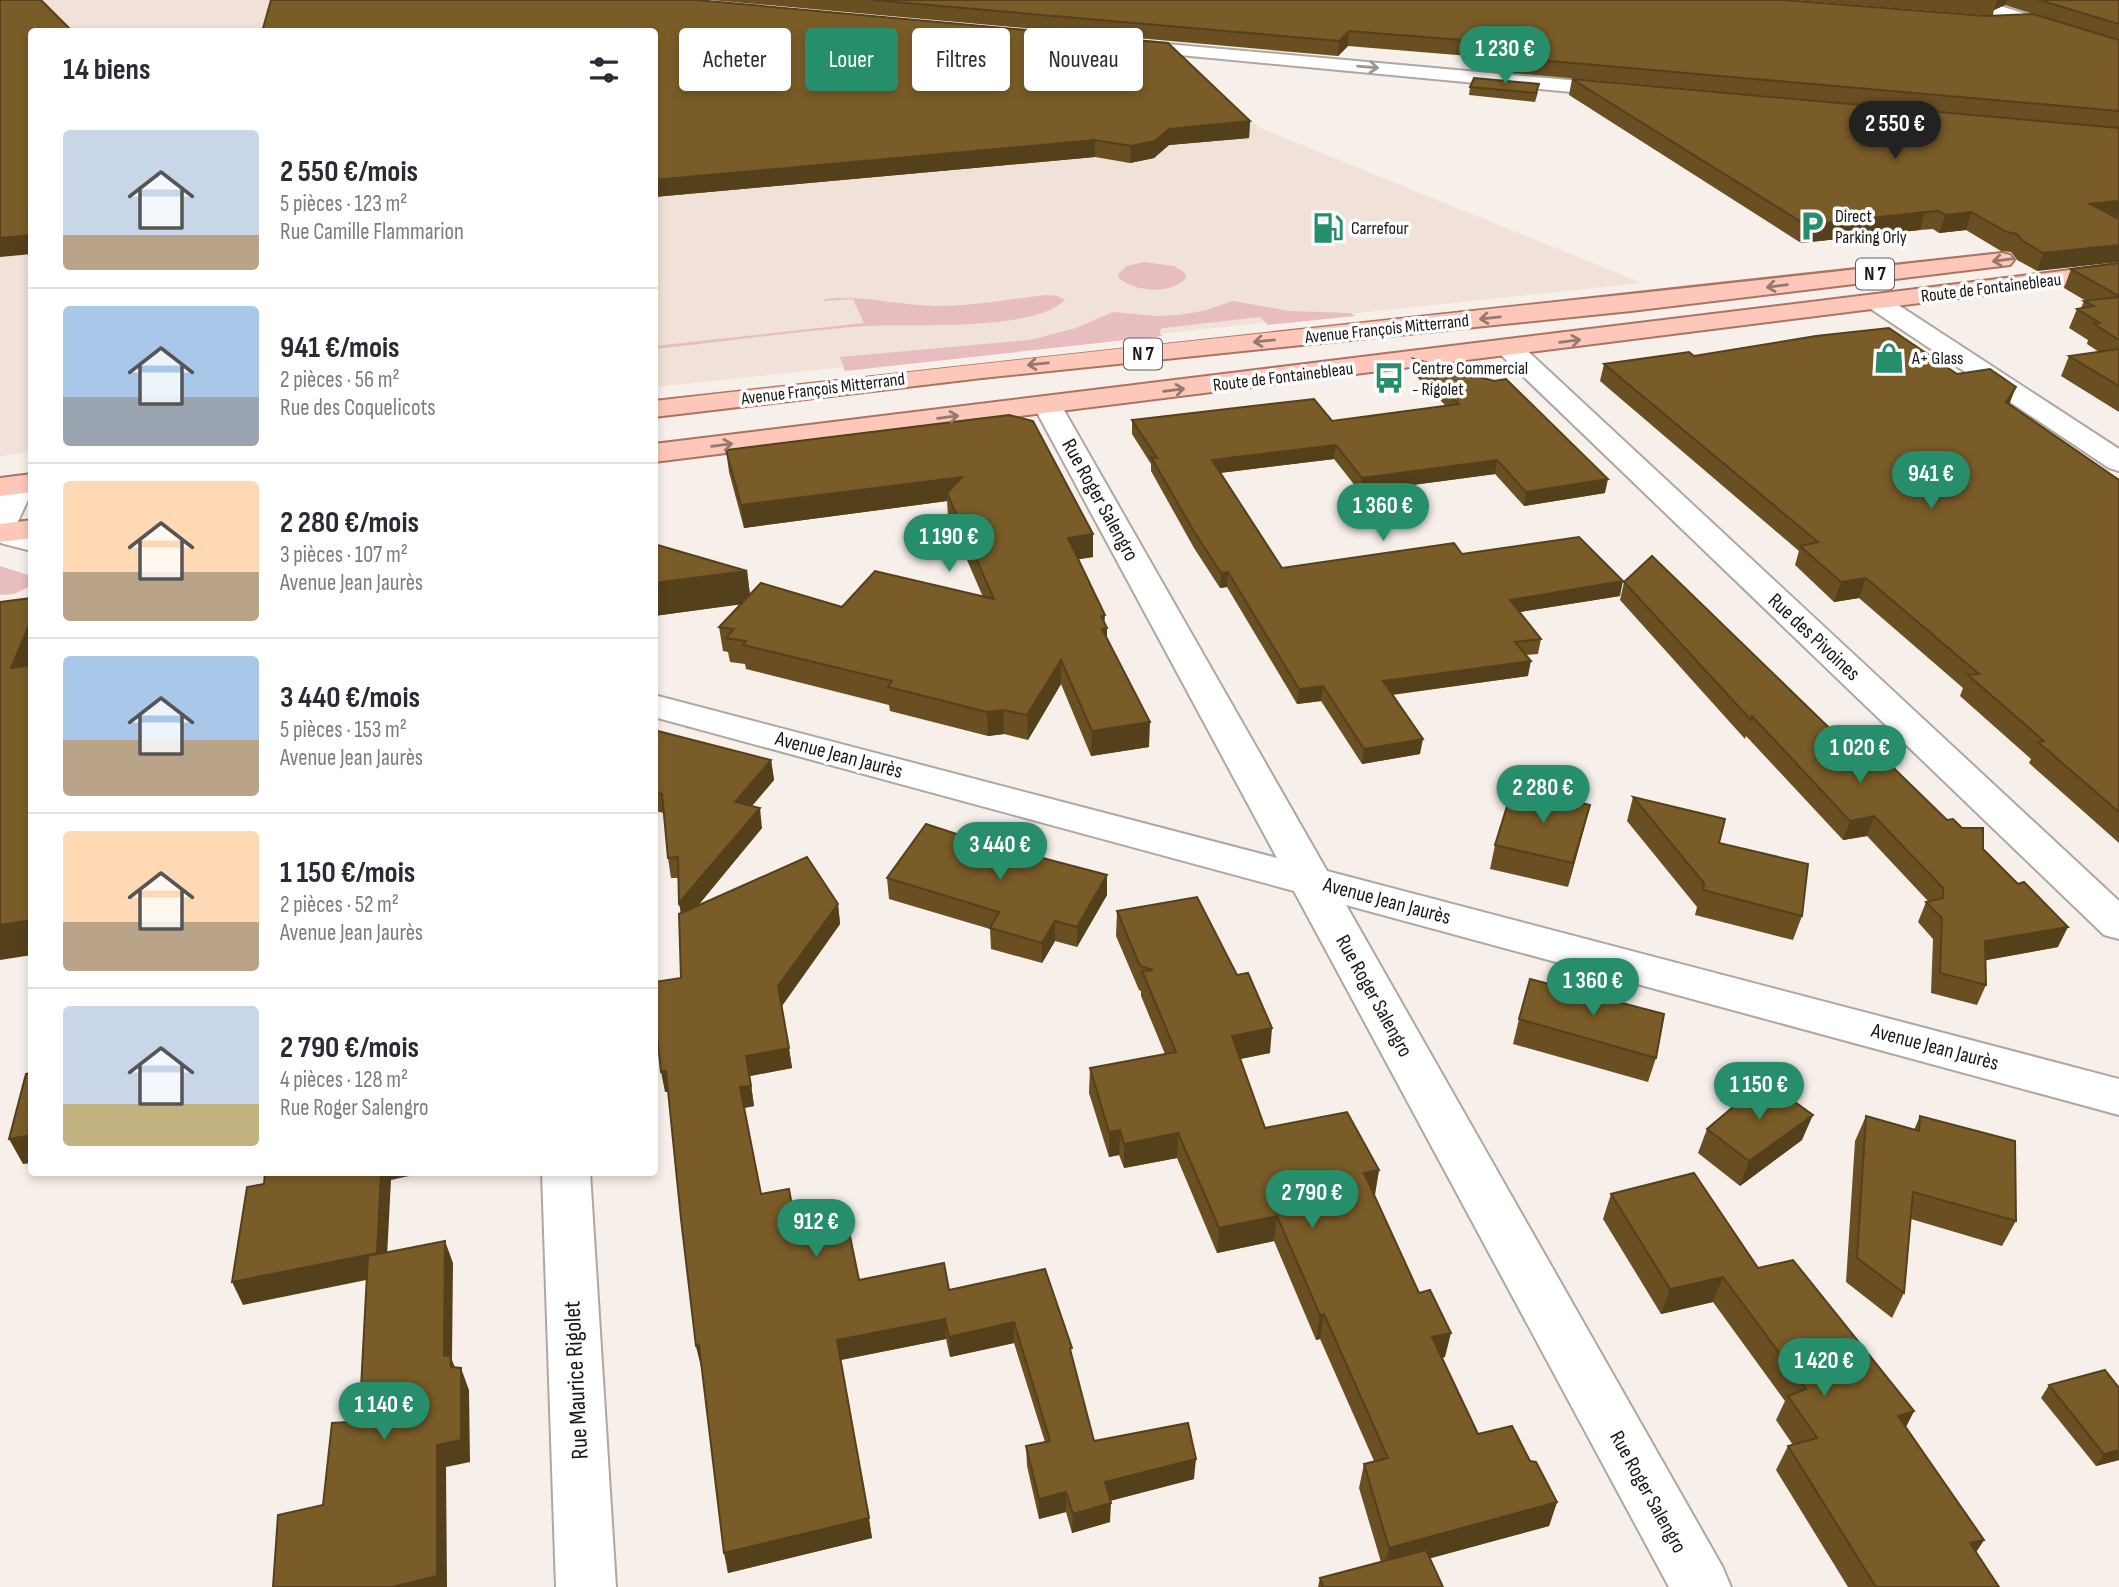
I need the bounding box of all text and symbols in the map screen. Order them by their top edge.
pin: 1 230 € [1440,27,1570,86]
chip: Acheter [679,28,791,91]
chip: Louer [805,28,898,91]
chip: Filtres [912,28,1010,91]
chip: Nouveau [1024,28,1143,91]
text: 1 230 € [1475,35,1535,63]
icon: filters [585,51,623,89]
text: 14 biens [63,52,150,88]
one-way arrow [1356,61,1378,74]
pin: 2 550 € [1830,102,1960,161]
text: 2 550 € [1865,110,1925,138]
text: 2 550 €/mois [280,154,418,190]
icon: home [119,158,203,242]
text: 5 pièces · 123 m² [280,190,407,218]
place label: Direct Parking Orly [1835,206,1907,248]
parking icon: Direct Parking Orly [1795,209,1829,243]
fuel station icon: Carrefour [1311,211,1345,245]
text: Rue Camille Flammarion [280,218,464,246]
place label: Carrefour [1351,218,1409,239]
one-way arrow [1992,253,2014,266]
road number: N 7 [1856,258,1894,290]
street label: Route de Fontainebleau [1920,269,2062,307]
one-way arrow [1766,280,1788,293]
street label: Avenue François Mitterrand [1303,310,1470,348]
one-way arrow [1479,312,1502,325]
text: 941 €/mois [280,330,400,366]
icon: home [119,334,203,418]
one-way arrow [1253,335,1276,348]
one-way arrow [1558,335,1581,348]
road number: N 7 [1124,338,1162,370]
shop icon: A+ Glass [1872,341,1906,375]
place label: A+ Glass [1911,348,1963,369]
one-way arrow [1027,358,1049,371]
street label: Route de Fontainebleau [1212,358,1354,396]
place label: Centre Commercial - Rigolet [1412,358,1528,400]
bus stop icon: Centre Commercial - Rigolet [1372,361,1406,395]
text: 2 pièces · 56 m² [280,366,400,394]
street label: Avenue François Mitterrand [739,369,906,410]
one-way arrow [1162,383,1185,396]
text: Rue des Coquelicots [280,394,436,422]
one-way arrow [936,411,959,424]
street label: Rue Roger Salengro [1056,435,1144,565]
one-way arrow [710,438,733,451]
pin: 941 € [1882,452,1980,511]
text: 941 € [1908,460,1954,488]
pin: 1 360 € [1318,484,1448,543]
text: 1 360 € [1353,492,1413,520]
text: 2 280 €/mois [280,505,419,541]
icon: home [119,509,203,593]
pin: 1 190 € [884,514,1014,574]
text: 1 190 € [920,523,978,551]
text: 3 pièces · 107 m² [280,541,408,569]
text: Avenue Jean Jaurès [280,569,423,597]
street label: Rue des Pivoines [1763,588,1865,686]
text: 3 440 €/mois [280,680,420,716]
icon: home [119,684,203,768]
text: 5 pièces · 153 m² [280,716,407,744]
street label: Avenue Jean Jaurès [772,726,905,784]
pin: 1 020 € [1795,726,1925,785]
text: 1 020 € [1830,734,1890,762]
text: Avenue Jean Jaurès [280,744,423,772]
pin: 2 280 € [1478,766,1608,825]
text: 2 280 € [1513,774,1573,802]
pin: 3 440 € [935,822,1065,882]
text: 3 440 € [969,831,1031,859]
text: 1 150 €/mois [280,855,415,891]
icon: home [119,859,203,943]
street label: Avenue Jean Jaurès [1320,872,1453,930]
text: 2 pièces · 52 m² [280,891,399,919]
text: Avenue Jean Jaurès [280,919,423,947]
street label: Rue Roger Salengro [1330,931,1418,1061]
pin: 1 360 € [1528,958,1658,1018]
text: 1 360 € [1563,967,1623,995]
street label: Avenue Jean Jaurès [1868,1018,2001,1076]
text: 2 790 €/mois [280,1030,419,1066]
icon: home [119,1034,203,1118]
pin: 1 150 € [1694,1062,1824,1122]
text: 4 pièces · 128 m² [280,1066,408,1094]
text: 1 150 € [1730,1071,1788,1099]
text: Rue Roger Salengro [280,1094,429,1122]
pin: 2 790 € [1247,1170,1377,1230]
text: 2 790 € [1282,1179,1342,1207]
pin: 912 € [767,1200,865,1259]
text: 912 € [793,1208,839,1236]
street label: Rue Maurice Rigolet [557,1300,595,1460]
pin: 1 420 € [1759,1338,1889,1398]
text: 1 420 € [1794,1347,1854,1375]
pin: 1 140 € [319,1382,449,1442]
text: 1 140 € [355,1391,413,1419]
street label: Rue Roger Salengro [1604,1427,1692,1557]

